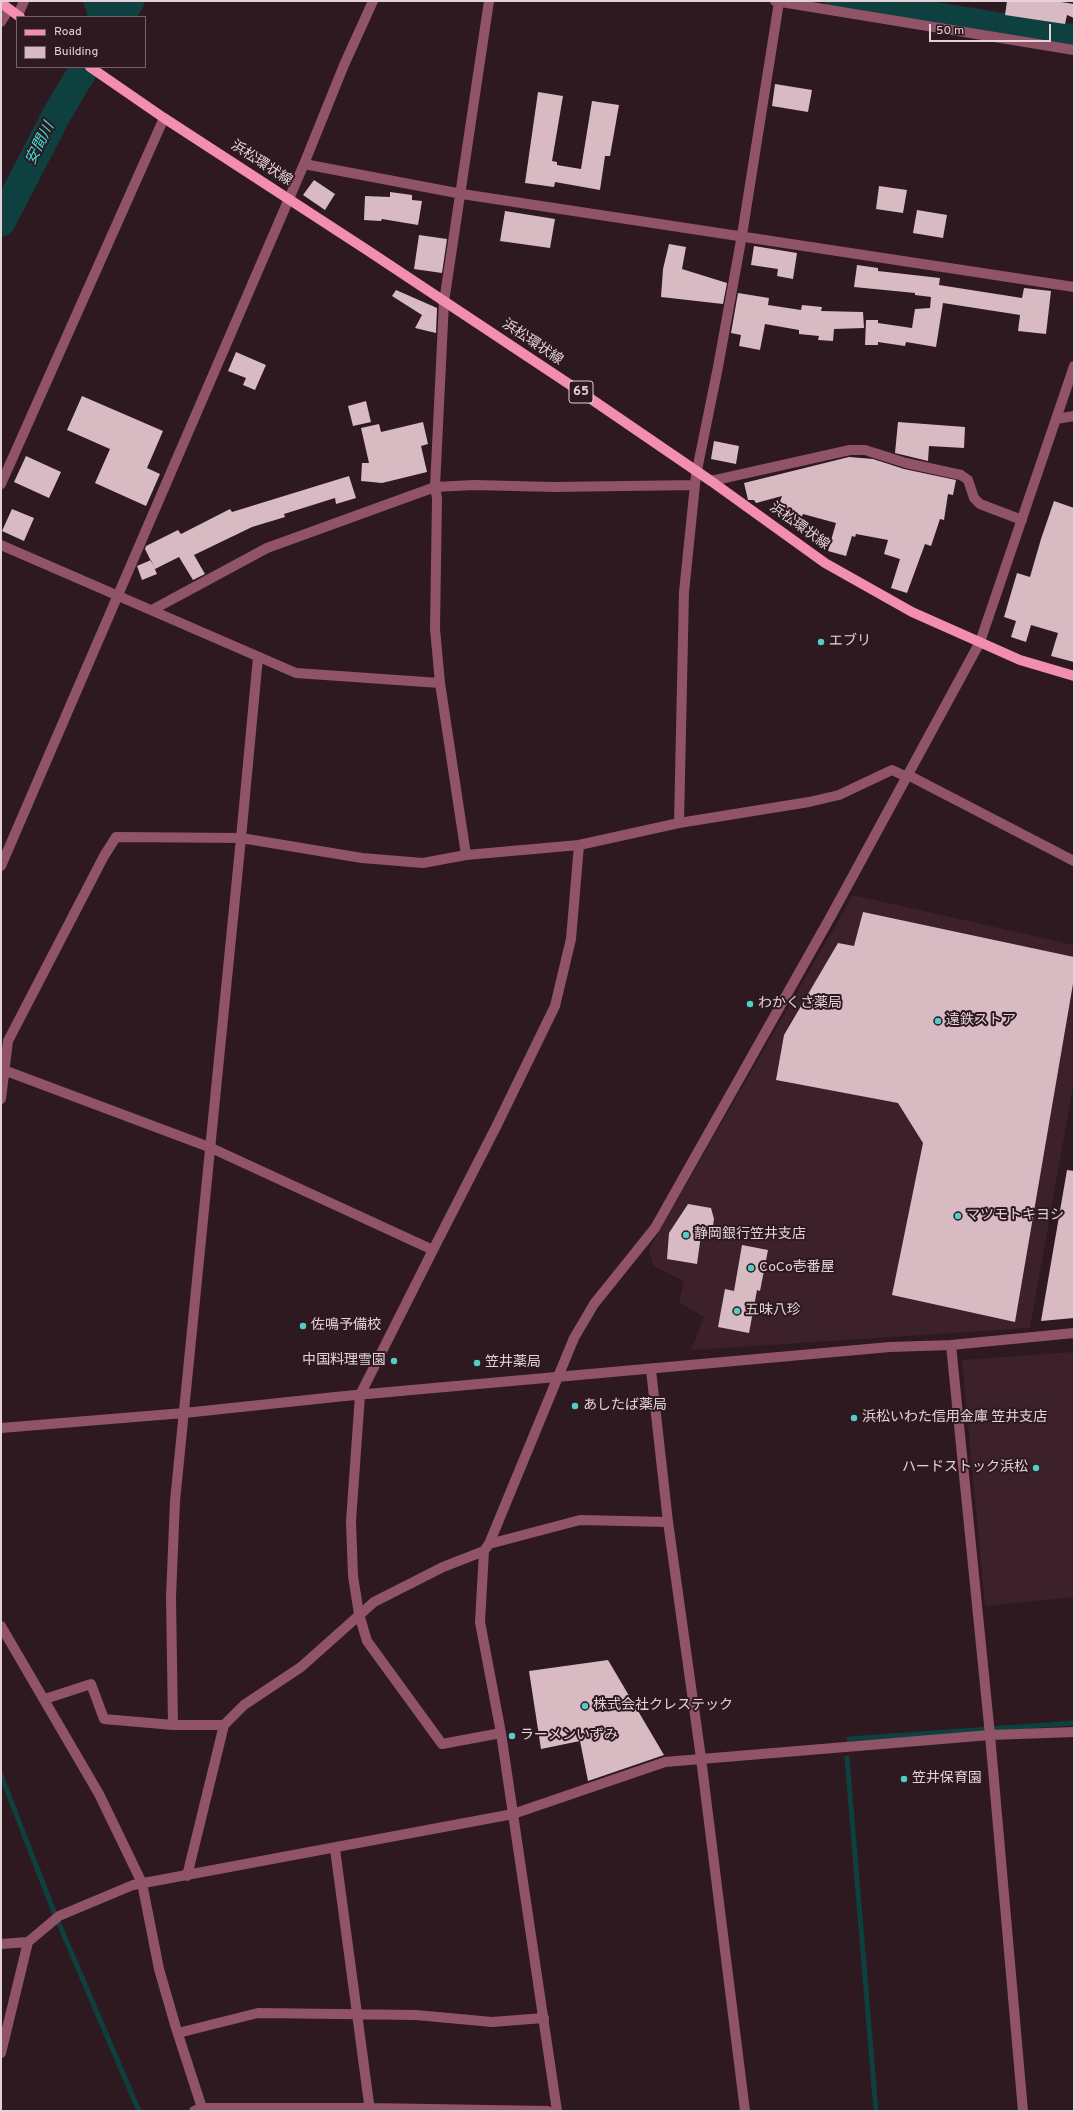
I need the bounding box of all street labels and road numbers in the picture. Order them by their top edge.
street label: 浜松環状線 [227,138,295,190]
street label: 浜松環状線 [498,316,566,370]
road number: 65 [569,381,593,403]
street label: 浜松環状線 [766,500,832,554]

